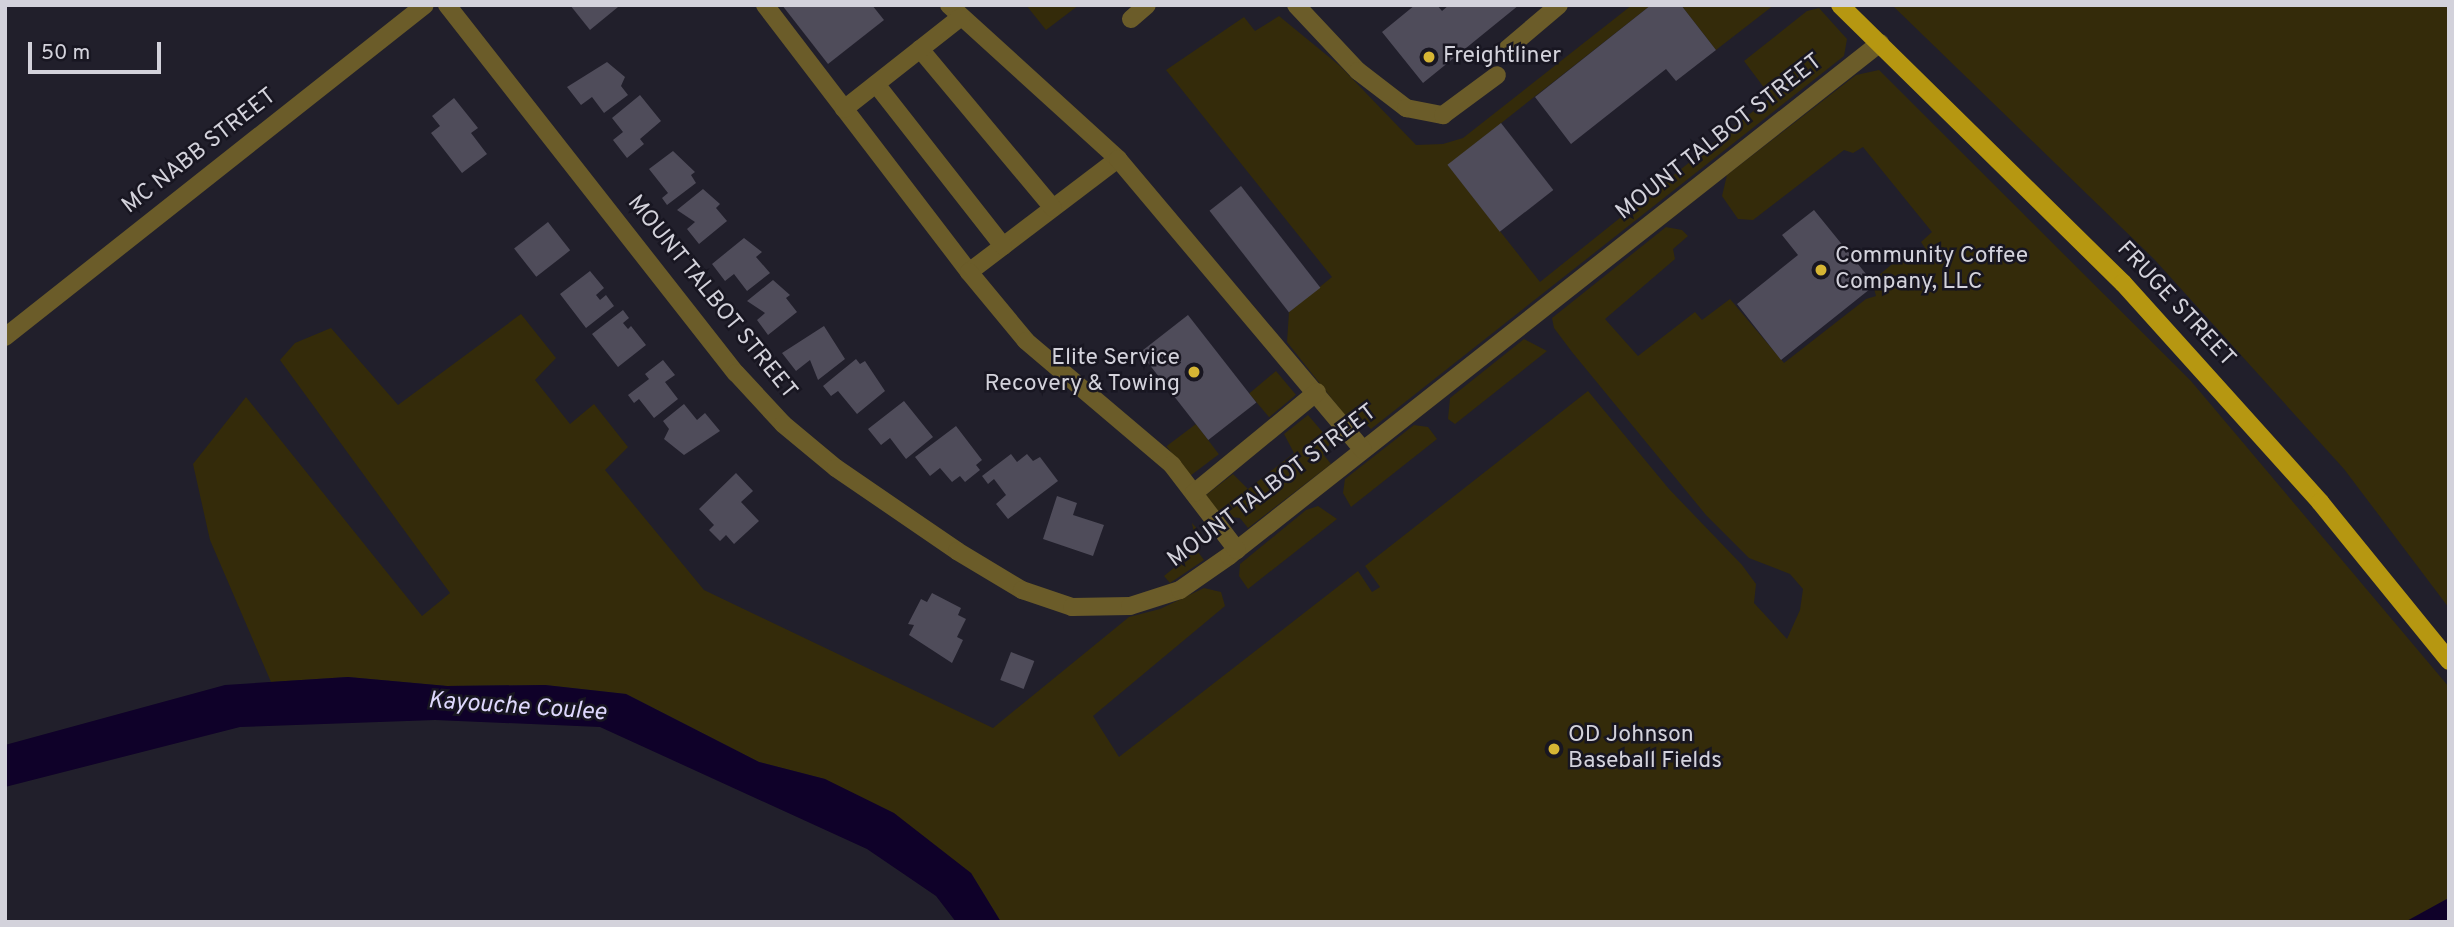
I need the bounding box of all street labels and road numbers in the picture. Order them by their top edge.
street label: MOUNT TALBOT STREET [1610,48,1830,228]
street label: MC NABB STREET [117,83,283,221]
street label: MOUNT TALBOT STREET [619,189,803,407]
street label: FRUGE STREET [2110,237,2240,373]
street label: MOUNT TALBOT STREET [1162,399,1384,575]

